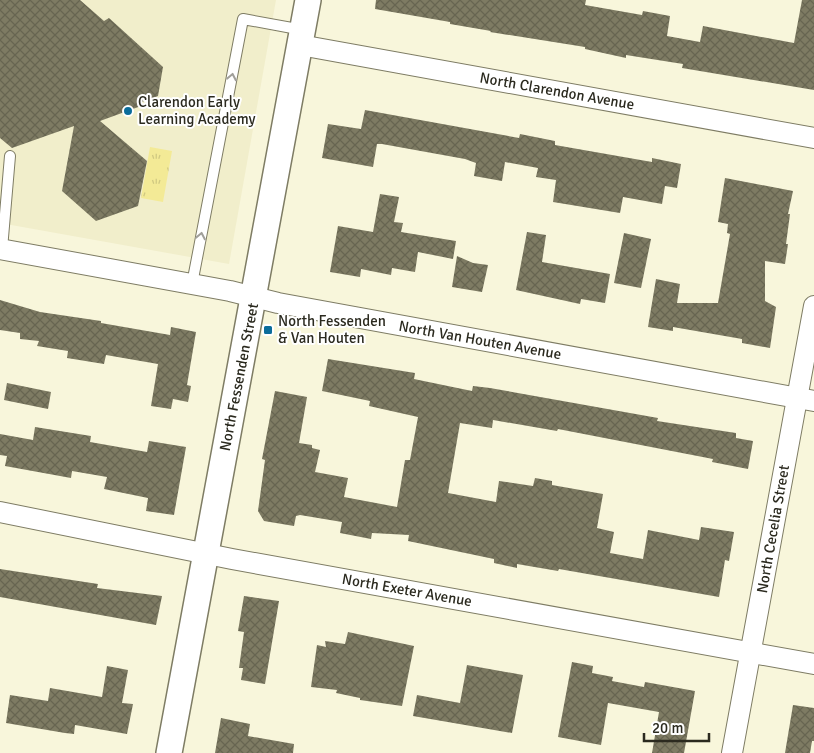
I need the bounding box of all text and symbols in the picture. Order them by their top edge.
street label: North Clarendon Avenue [478,69,636,113]
one-way arrow [226,72,236,81]
place label: Clarendon Early Learning Academy [138,93,256,128]
marker: Clarendon Early Learning Academy [122,105,134,117]
one-way arrow [196,232,206,241]
street label: North Fessenden Street [216,302,262,452]
place label: North Fessenden & Van Houten [278,312,386,347]
street label: North Van Houten Avenue [397,317,563,363]
marker: North Fessenden & Van Houten [262,324,274,336]
street label: North Cecelia Street [753,463,793,595]
street label: North Exeter Avenue [341,570,473,610]
scale bar [644,710,709,742]
text: 20 m [652,719,683,737]

